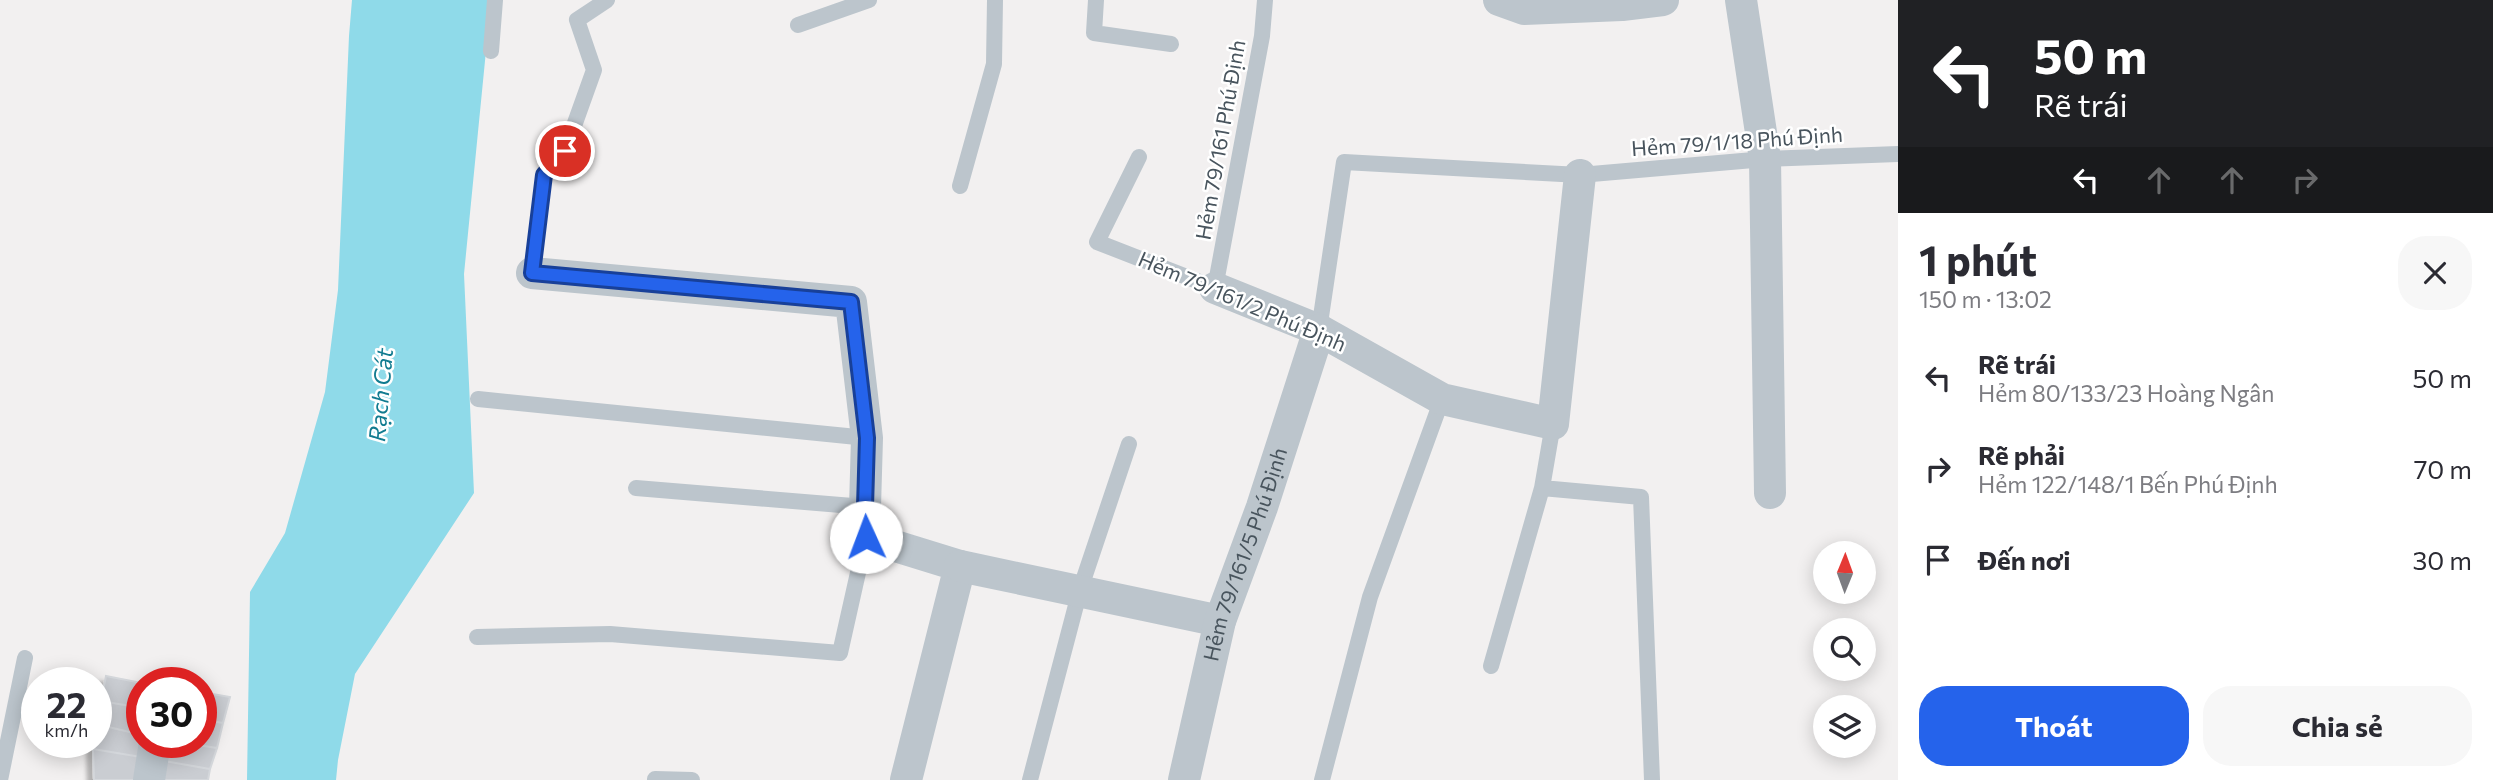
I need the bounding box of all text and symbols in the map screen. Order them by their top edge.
text: 50 m [2034,24,2147,84]
icon: left [1919,28,2010,119]
street label: Hẻm 79/161 Phú Định [1190,38,1249,242]
text: Rẽ trái [2034,84,2128,124]
pin [535,121,595,181]
street label: Hẻm 79/1/18 Phú Định [1630,121,1843,160]
icon: arrive [546,132,584,170]
icon: left [2067,161,2105,199]
icon: ahead [2140,161,2178,199]
icon: ahead [2213,161,2251,199]
icon: right [2286,161,2324,199]
text: 1 phút [1919,233,2037,285]
button: close [2398,236,2472,310]
street label: Hẻm 79/161/2 Phú Định [1135,245,1350,356]
text: 150 m · 13:02 [1919,285,2052,313]
water label: Rạch Cát [362,347,398,443]
text: Rẽ trái [1978,348,2056,379]
icon: left [1919,359,1957,397]
text: 50 m [2412,362,2472,393]
text: Hẻm 80/133/23 Hoàng Ngân [1978,379,2274,407]
text: Rẽ phải [1978,439,2065,470]
street label: Hẻm 79/161/5 Phú Định [1197,444,1291,663]
icon: right [1919,450,1957,488]
text: 70 m [2414,453,2472,484]
text: Hẻm 122/148/1 Bến Phú Định [1978,470,2278,498]
position arrow [829,500,903,574]
north arrow [1813,541,1876,604]
map controls [1813,541,1876,758]
icon: arrive [1919,541,1957,579]
text: Đến nơi [1978,544,2071,575]
text: 30 m [2413,544,2472,575]
button: search [1813,618,1876,681]
speed limit sign: 30 [126,667,217,758]
text: 22 [47,682,86,725]
button: Thoát [1919,686,2189,766]
button: Chia sẻ [2203,686,2472,766]
button: layers [1813,695,1876,758]
text: km/h [45,719,88,741]

